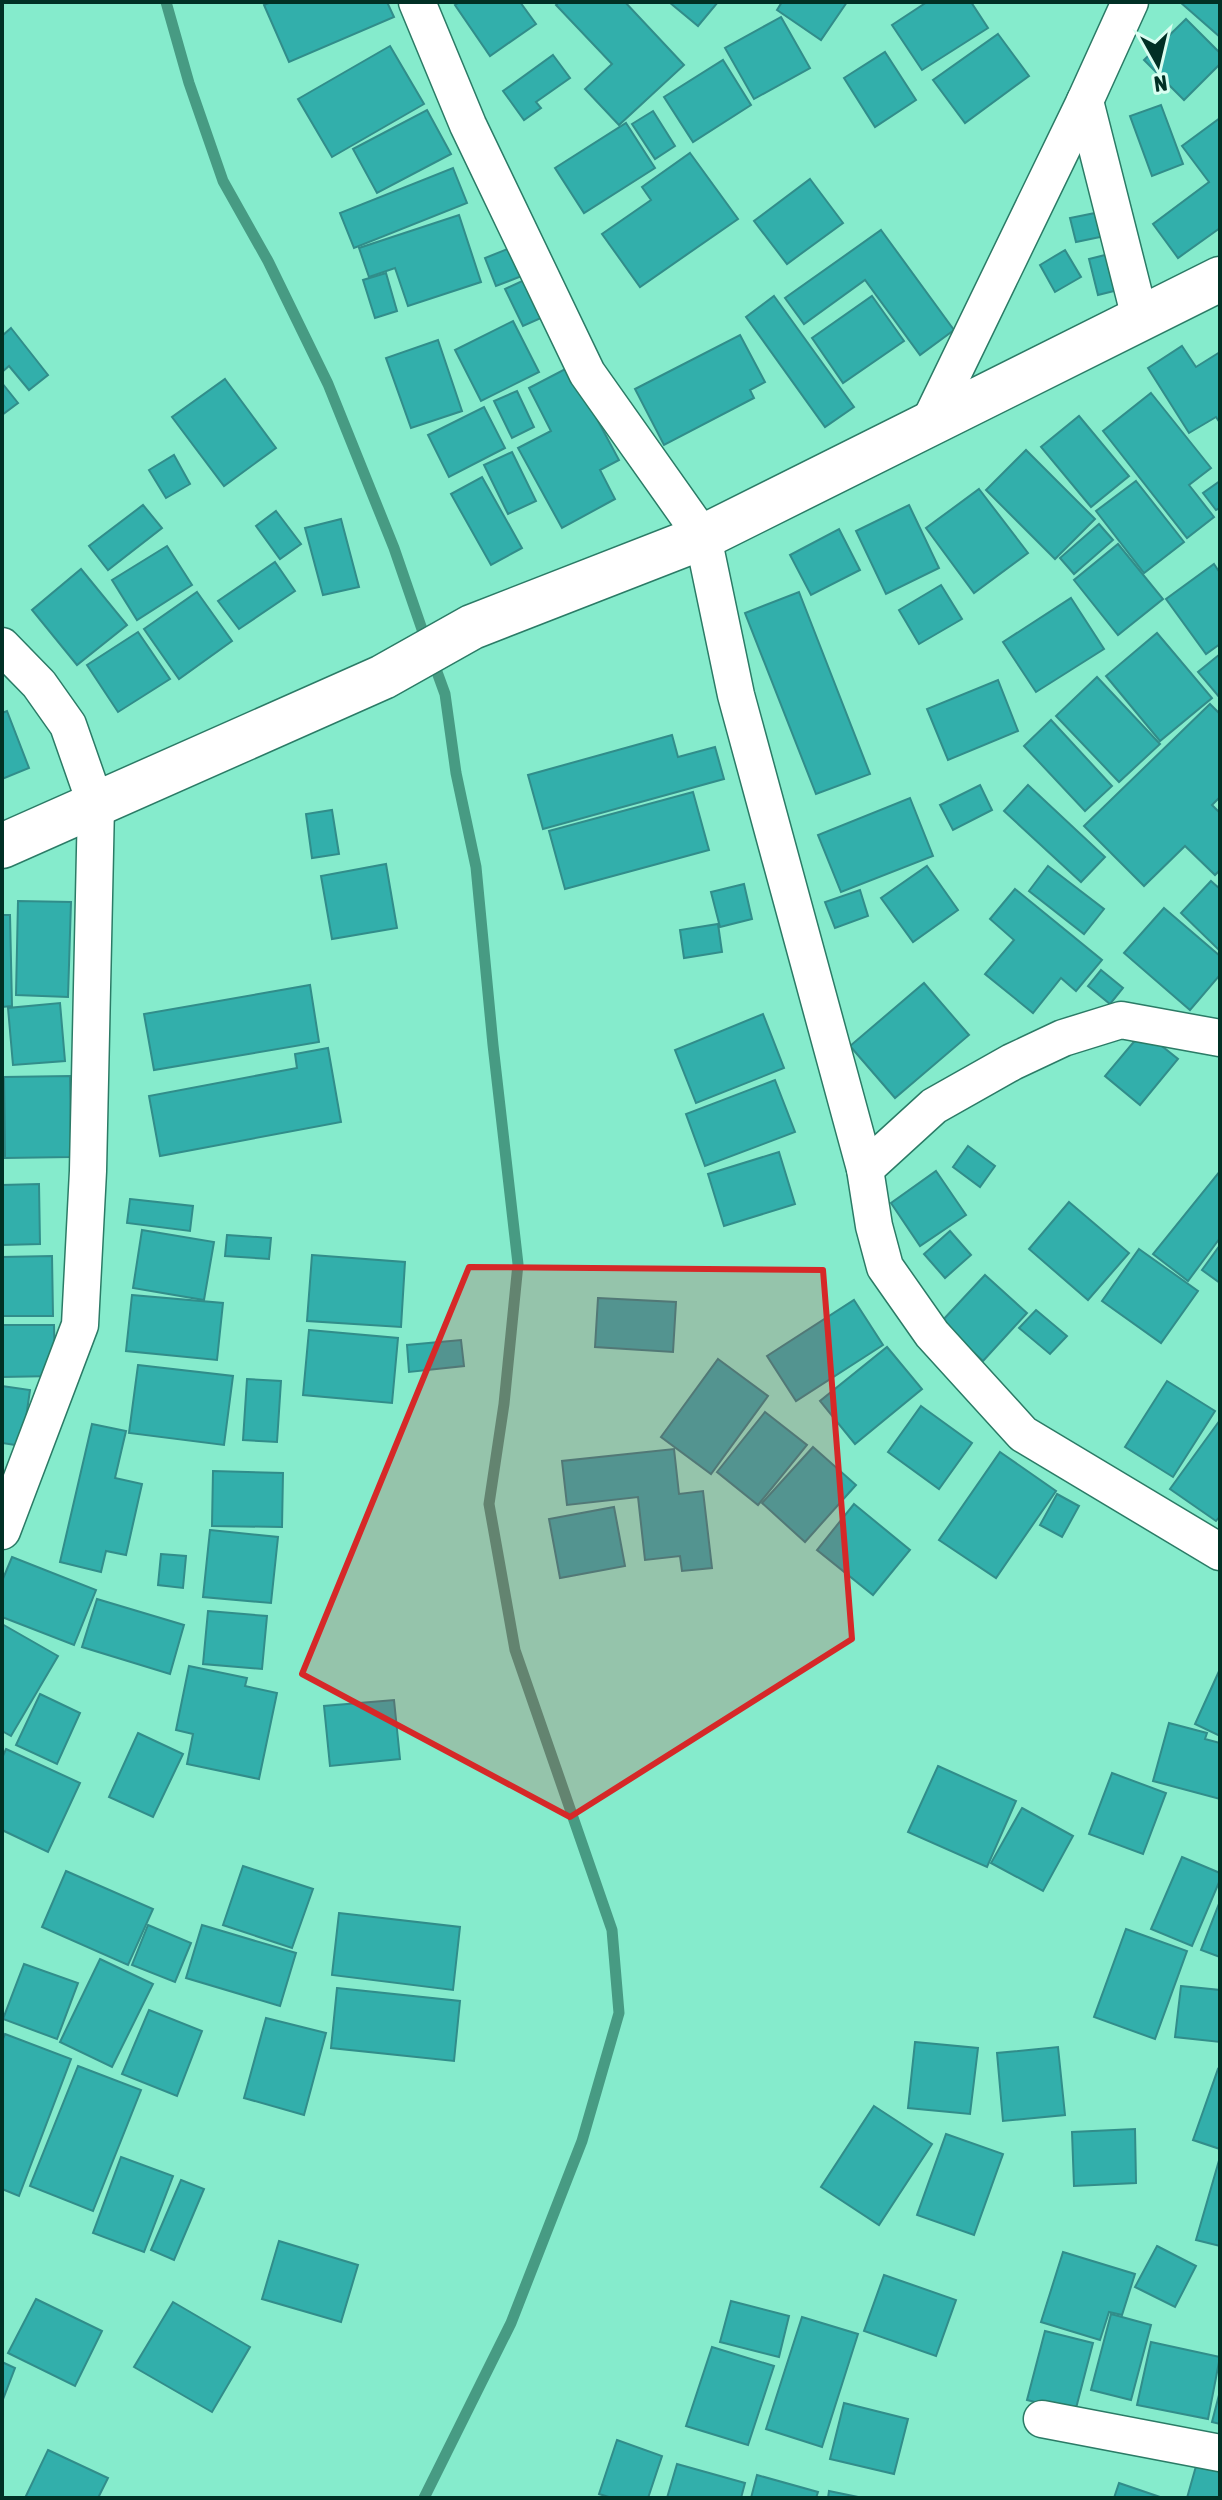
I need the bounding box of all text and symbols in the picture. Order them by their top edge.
north arrow [1118,24,1198,104]
text: N [1153,70,1169,98]

